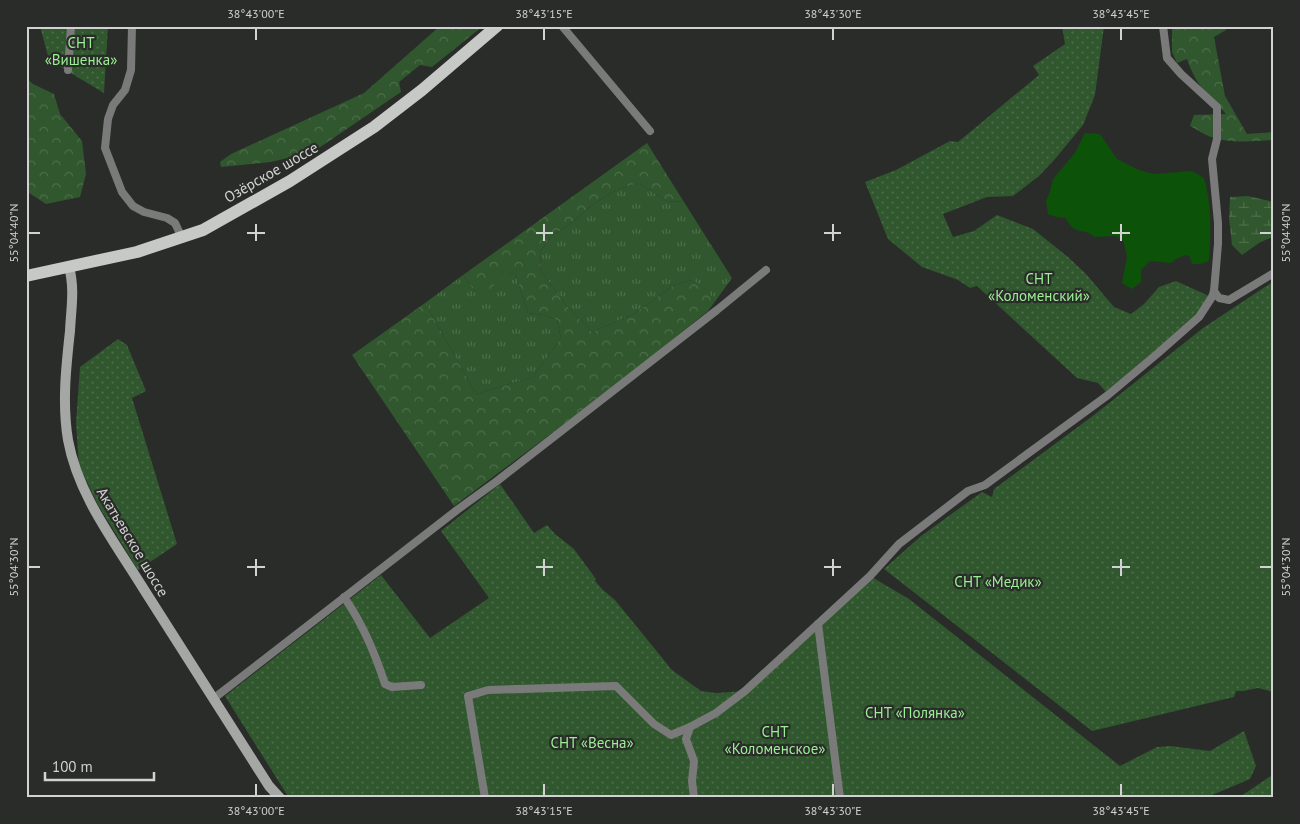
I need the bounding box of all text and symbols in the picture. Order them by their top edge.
text: 38°43'00"E [227,6,285,21]
text: 38°43'15"E [515,6,573,21]
text: 38°43'30"E [804,6,862,21]
text: 38°43'45"E [1092,6,1150,21]
park label: СНТ «Вишенка» [45,33,117,69]
street label: Озёрское шоссе [221,137,321,207]
text: 55°04'40"N [6,203,21,263]
text: 55°04'40"N [1278,203,1293,263]
park label: СНТ «Коломенский» [988,269,1090,305]
street label: Акатьевское шоссе [93,484,173,600]
text: 55°04'30"N [6,537,21,597]
text: 55°04'30"N [1278,537,1293,597]
park label: СНТ «Медик» [954,572,1042,591]
park label: СНТ «Полянка» [865,703,965,722]
park label: СНТ «Коломенское» [725,722,825,758]
park label: СНТ «Весна» [550,733,634,752]
scale bar [45,749,154,781]
text: 100 m [52,757,93,776]
text: 38°43'00"E [227,803,285,818]
text: 38°43'15"E [515,803,573,818]
text: 38°43'30"E [804,803,862,818]
text: 38°43'45"E [1092,803,1150,818]

